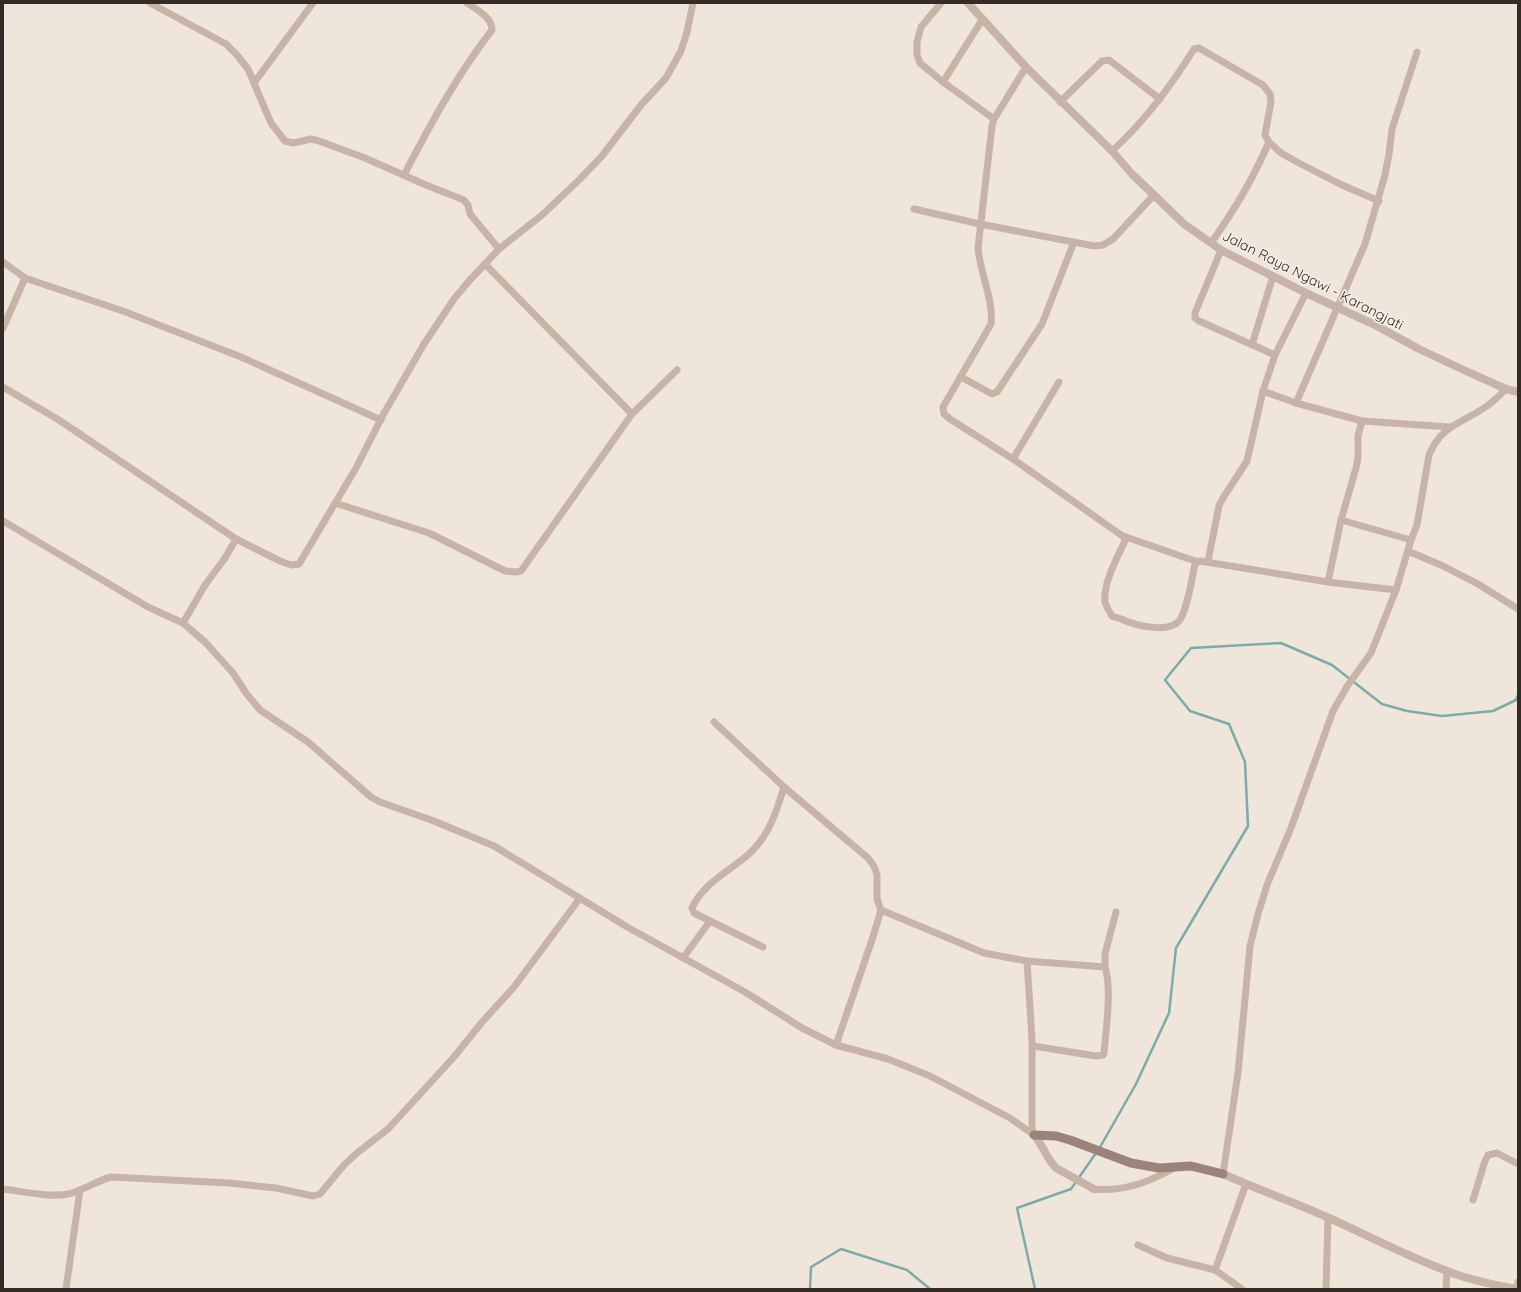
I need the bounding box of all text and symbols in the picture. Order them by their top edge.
street label: Jalan Raya Ngawi - Karangjati [1219,226,1407,334]

